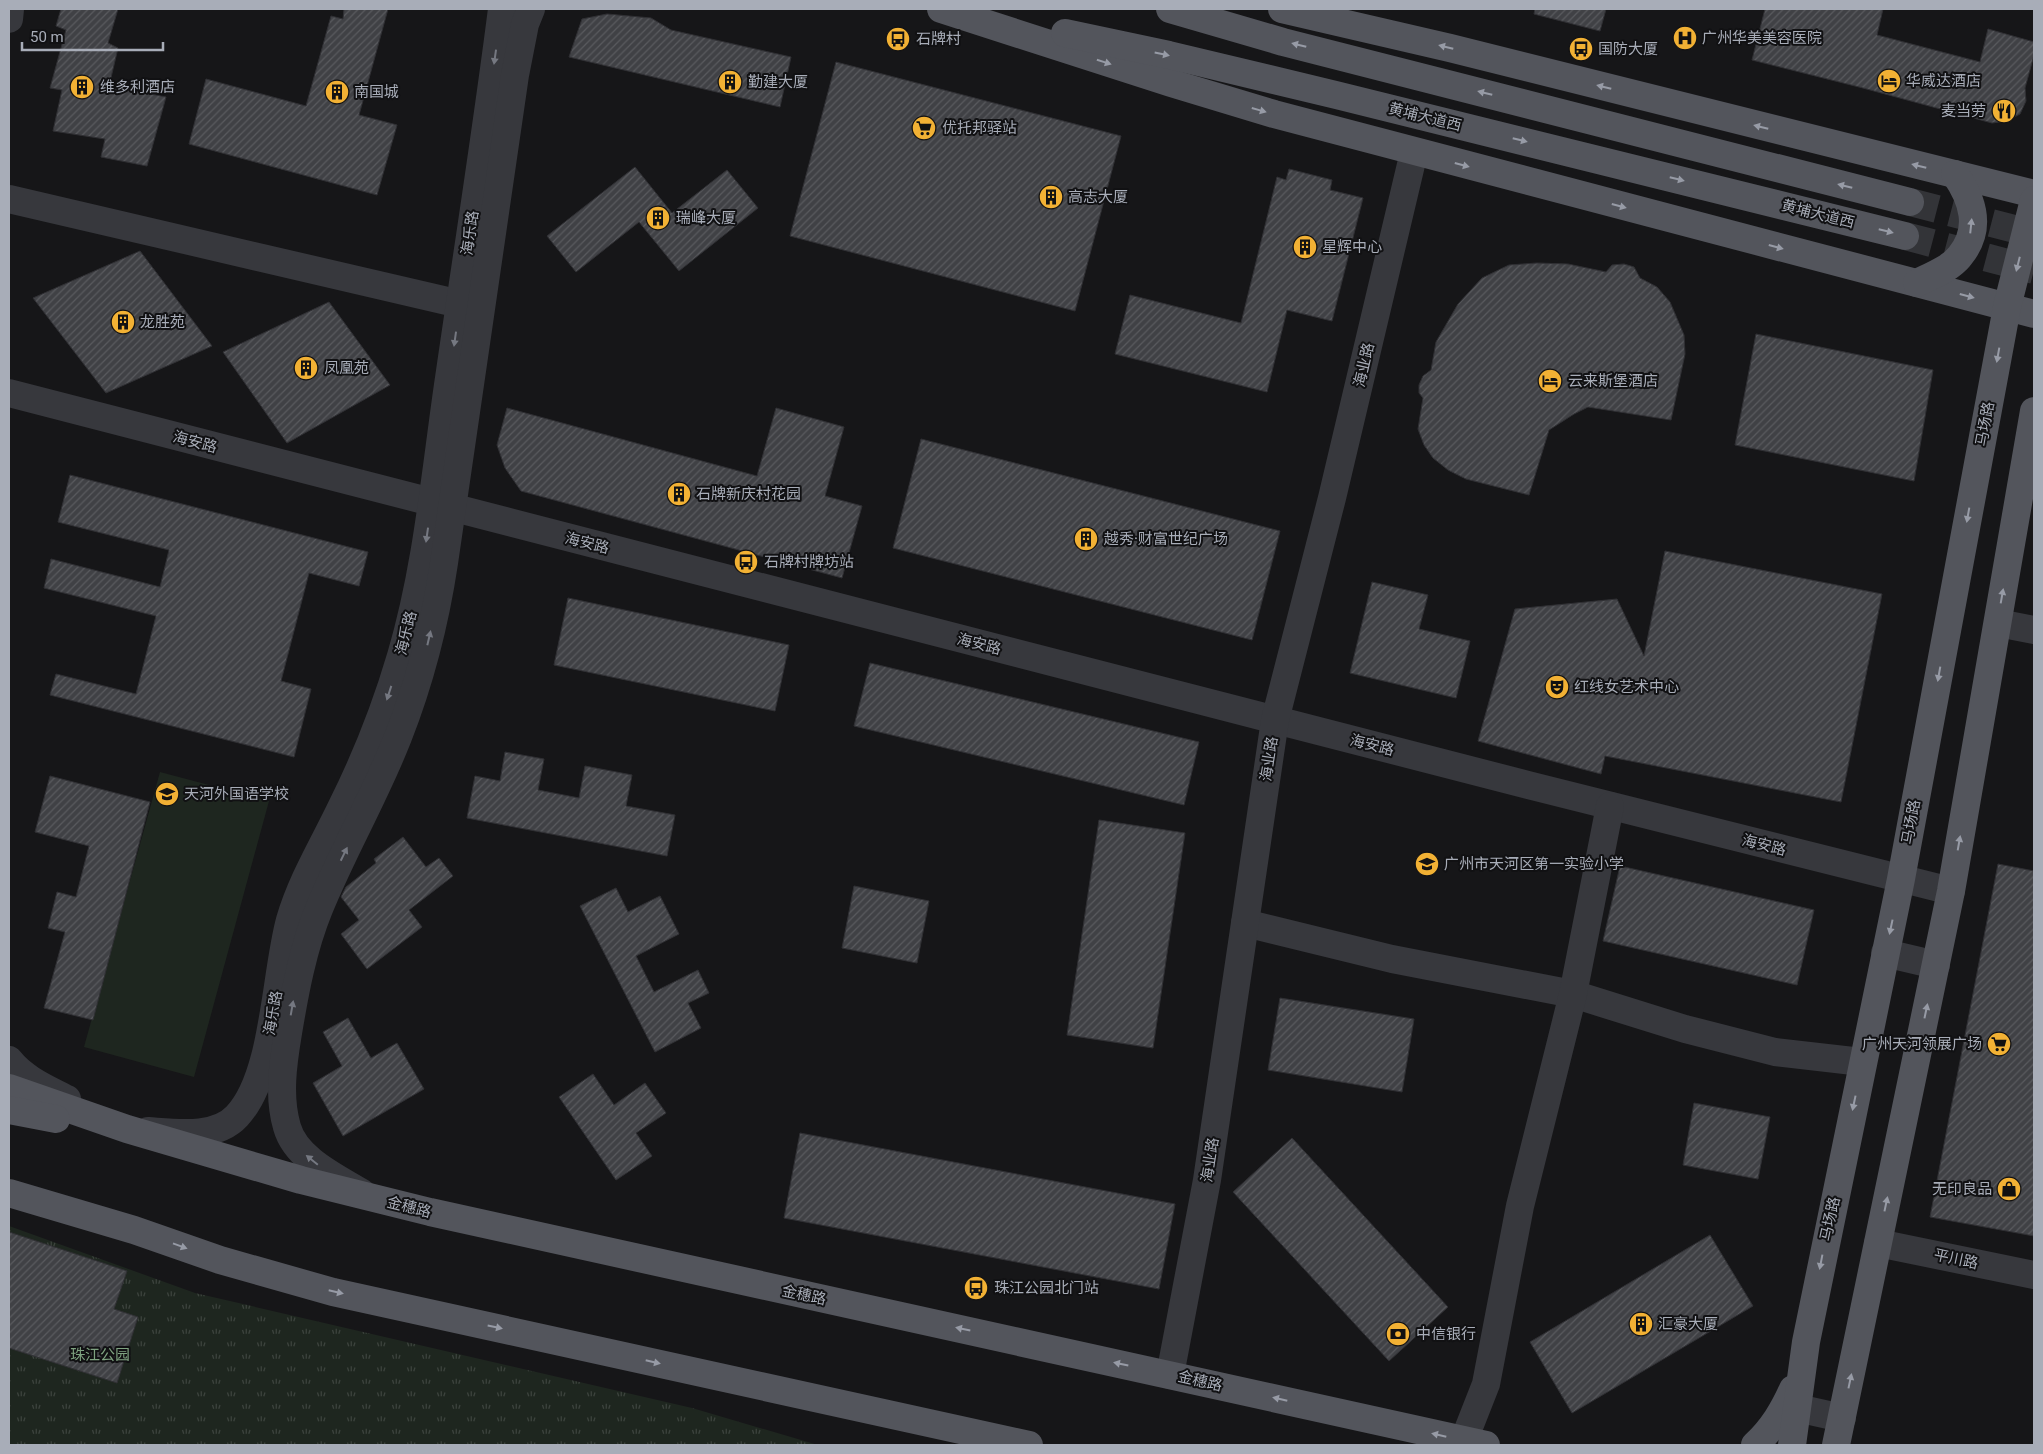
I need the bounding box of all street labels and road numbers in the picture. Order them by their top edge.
street label: 黄埔大道西 [1386,99,1464,135]
street label: 黄埔大道西 [1779,196,1857,232]
street label: 海乐路 [458,209,482,257]
street label: 海业路 [1350,341,1378,389]
street label: 马场路 [1972,400,1998,448]
street label: 海安路 [171,427,219,457]
street label: 海安路 [563,529,611,557]
street label: 海乐路 [392,609,420,657]
street label: 海安路 [955,630,1003,658]
street label: 海安路 [1348,731,1396,759]
street label: 海业路 [1257,735,1281,783]
street label: 马场路 [1898,798,1924,846]
street label: 海安路 [1740,831,1788,859]
street label: 海乐路 [260,989,286,1037]
street label: 海业路 [1198,1136,1222,1184]
street label: 金穗路 [385,1193,433,1221]
street label: 马场路 [1817,1195,1843,1243]
street label: 平川路 [1932,1246,1980,1272]
street label: 金穗路 [780,1282,828,1308]
street label: 金穗路 [1176,1367,1224,1395]

